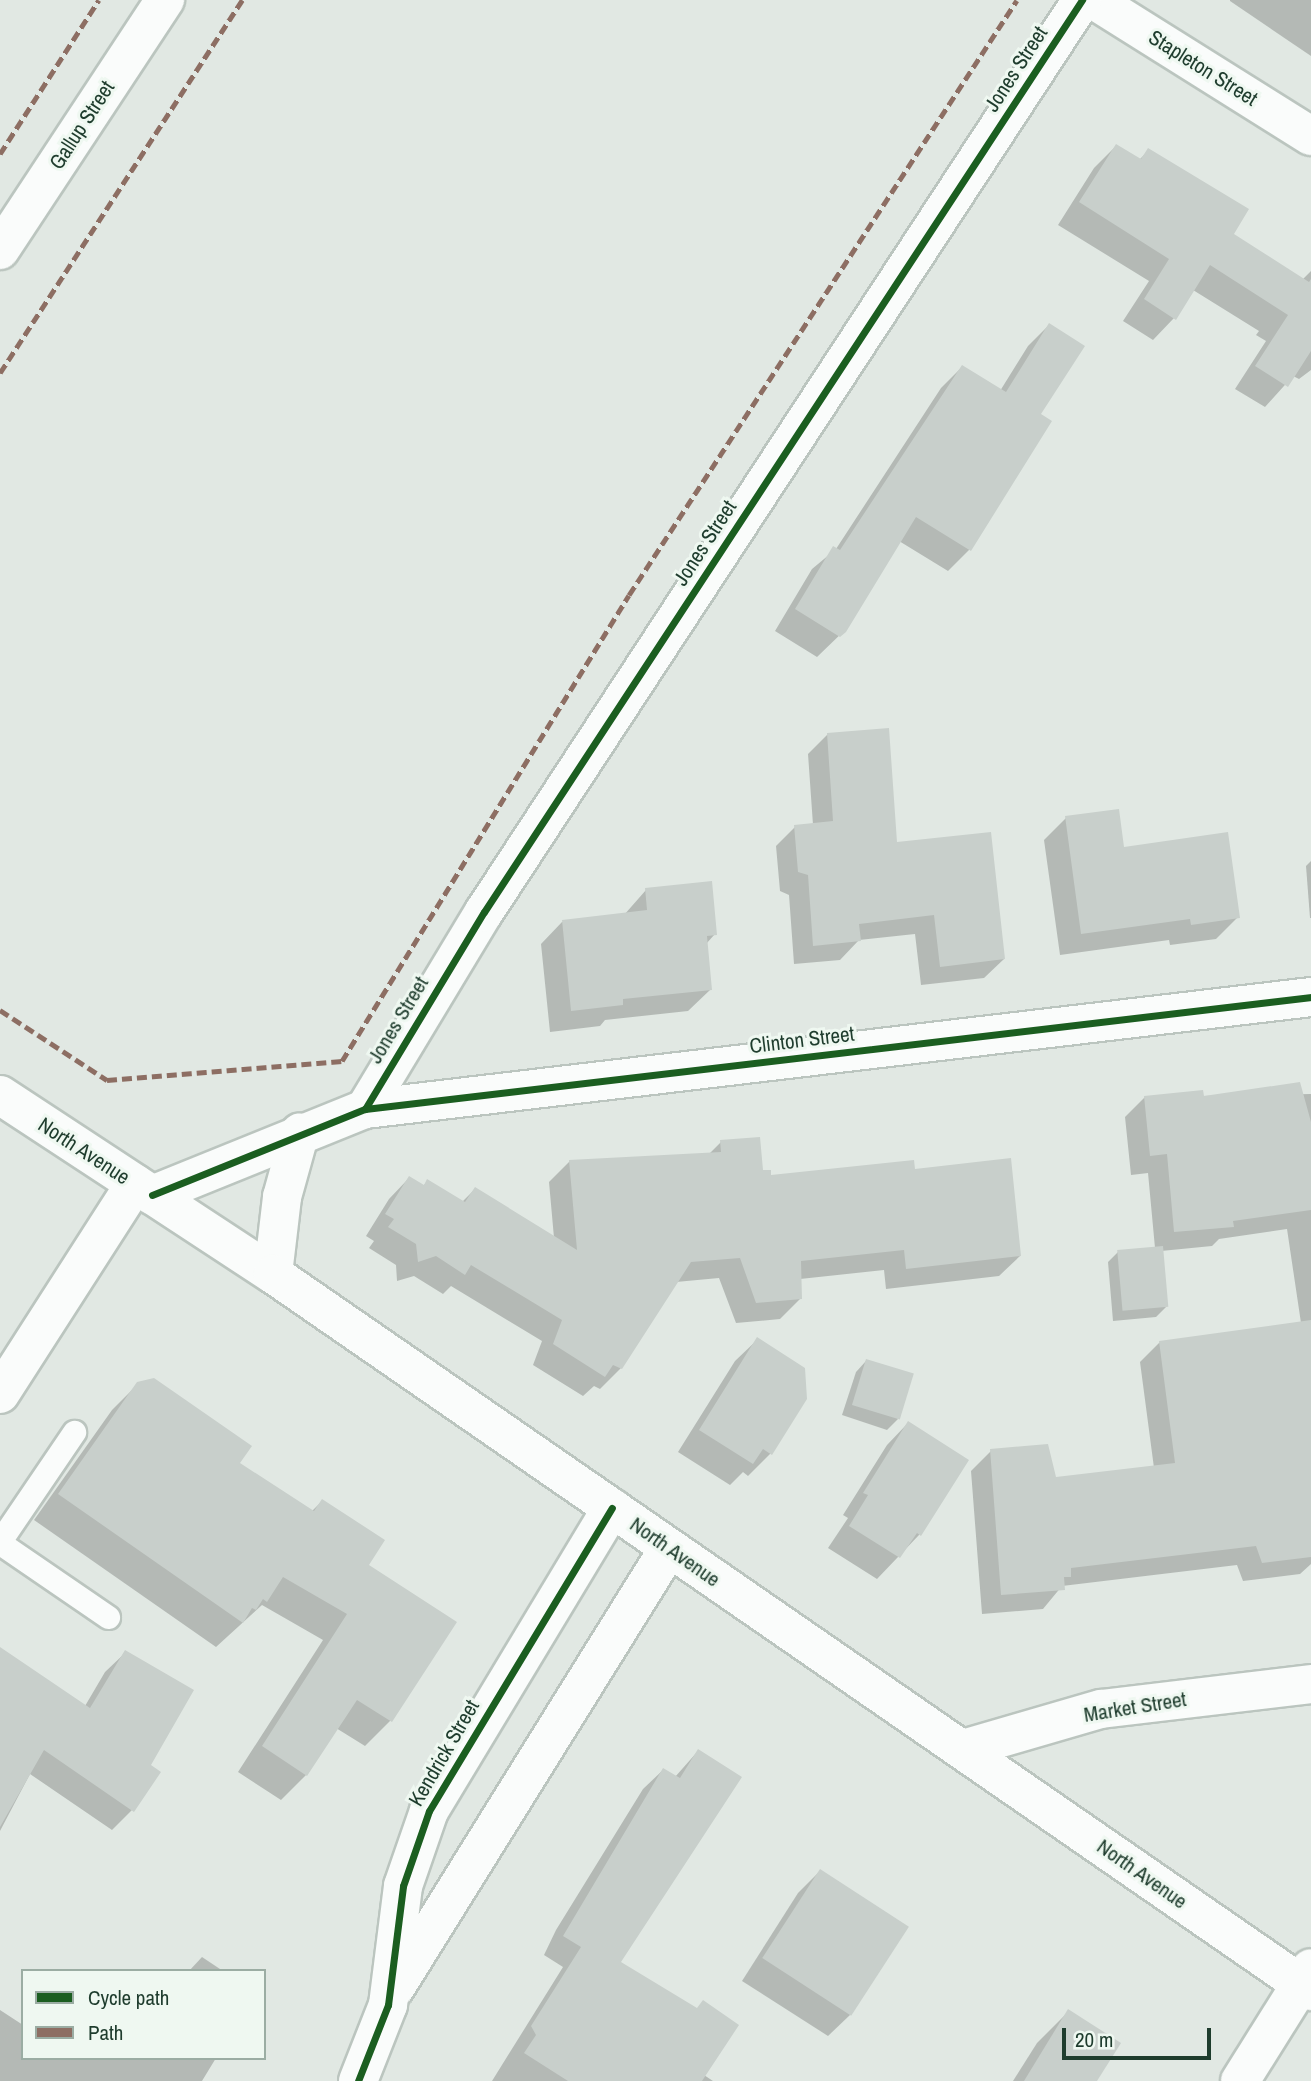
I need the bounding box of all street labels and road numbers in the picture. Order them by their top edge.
street label: Jones Street [979,22,1053,116]
street label: Stapleton Street [1144,25,1262,111]
street label: Gallup Street [44,76,120,174]
street label: Jones Street [668,496,742,590]
street label: Jones Street [362,972,434,1068]
street label: Clinton Street [748,1021,856,1059]
street label: North Avenue [33,1112,135,1190]
street label: North Avenue [625,1512,725,1592]
street label: Market Street [1082,1686,1188,1728]
street label: Kendrick Street [403,1695,485,1811]
street label: North Avenue [1092,1834,1192,1914]

